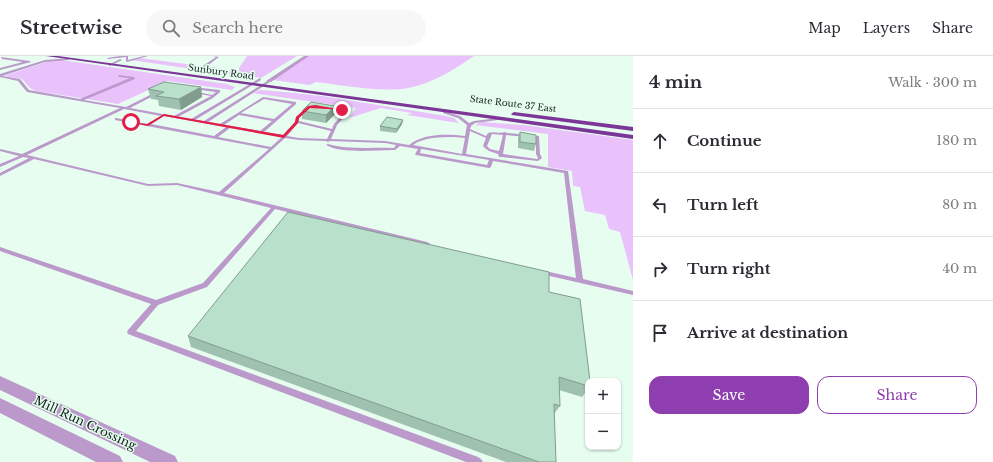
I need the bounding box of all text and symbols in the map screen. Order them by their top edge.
search box [146,10,426,46]
text: Streetwise [20,16,122,39]
icon: search [160,17,182,39]
text: Search here [192,18,283,37]
text: Map [808,19,841,37]
text: Layers [863,19,910,37]
text: Share [932,19,973,37]
street label: Sunbury Road [187,61,255,82]
text: 4 min [649,72,702,93]
text: Walk · 300 m [888,74,977,91]
street label: State Route 37 East [469,93,557,114]
route end [333,101,351,119]
route start [122,113,140,131]
icon: ahead [649,130,671,152]
text: Continue [687,131,762,150]
text: 180 m [936,132,977,149]
icon: left [649,194,671,216]
text: Turn left [687,195,758,214]
text: 80 m [942,196,977,213]
icon: right [649,258,671,280]
text: Turn right [687,259,770,278]
text: 40 m [942,260,977,277]
icon: arrive [649,322,671,344]
text: Arrive at destination [687,323,848,342]
button: Save [649,376,809,414]
button: Share [817,376,977,414]
map controls [585,378,621,450]
button: + [585,378,621,414]
street label: Mill Run Crossing [32,392,139,453]
button: − [585,414,621,450]

